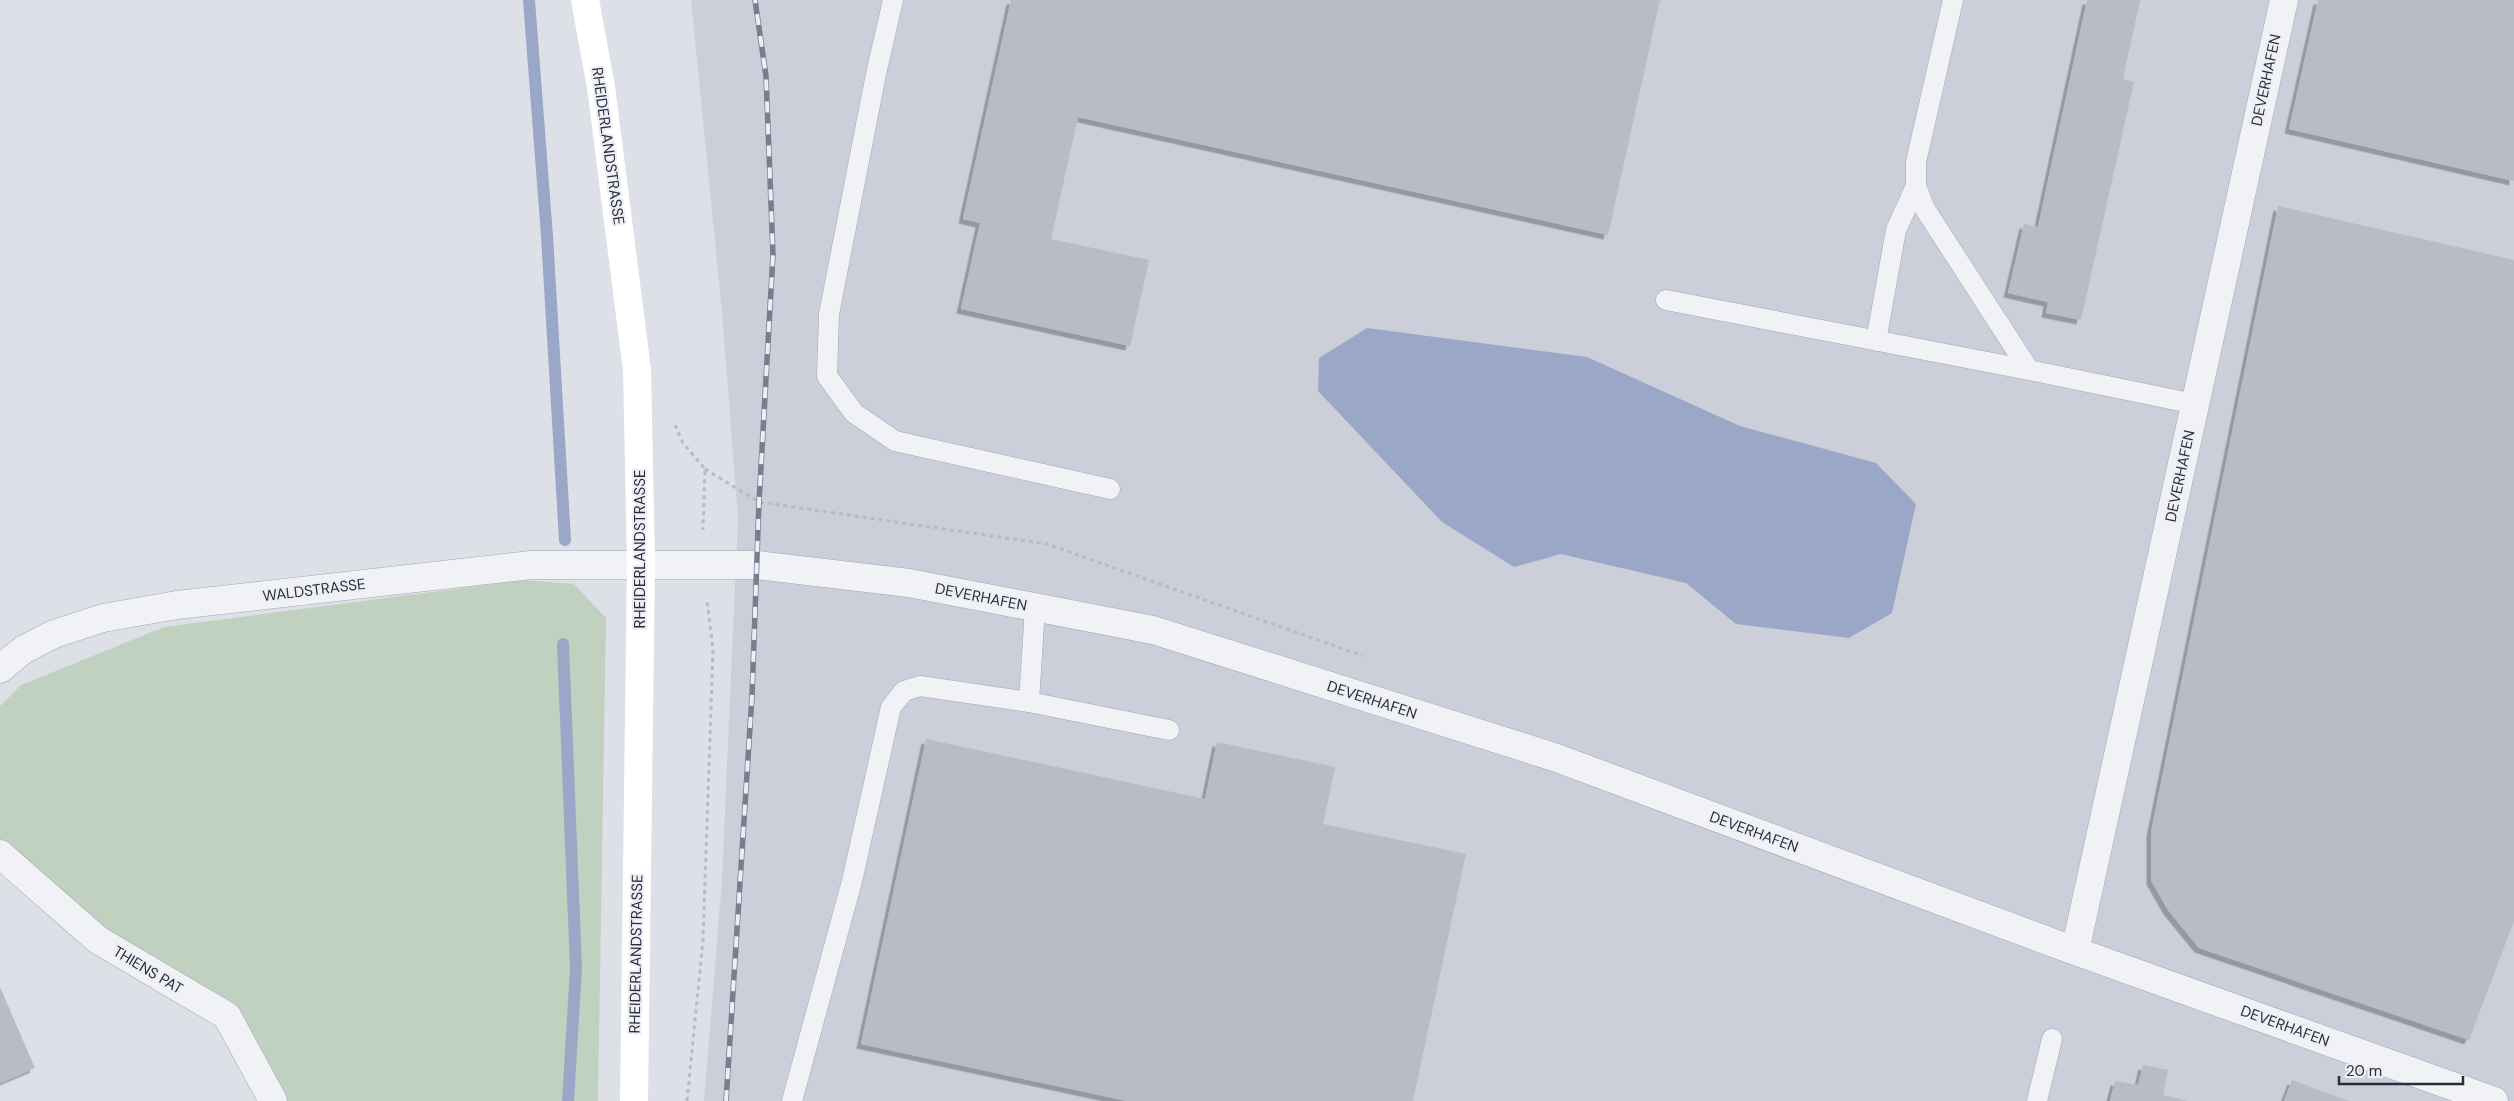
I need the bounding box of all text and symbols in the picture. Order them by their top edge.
street label: DEVERHAFEN [2247,32,2285,128]
street label: RHEIDERLANDSTRASSE [587,66,629,226]
street label: DEVERHAFEN [2161,428,2199,524]
street label: RHEIDERLANDSTRASSE [630,470,650,628]
street label: WALDSTRASSE [262,574,366,606]
street label: DEVERHAFEN [933,578,1029,616]
street label: DEVERHAFEN [1325,676,1419,724]
street label: DEVERHAFEN [1707,807,1801,857]
street label: RHEIDERLANDSTRASSE [625,874,647,1034]
street label: THIENS PAT [109,941,187,999]
street label: DEVERHAFEN [2238,1001,2332,1051]
scale bar [2339,1054,2463,1086]
text: 20 m [2346,1061,2382,1081]

